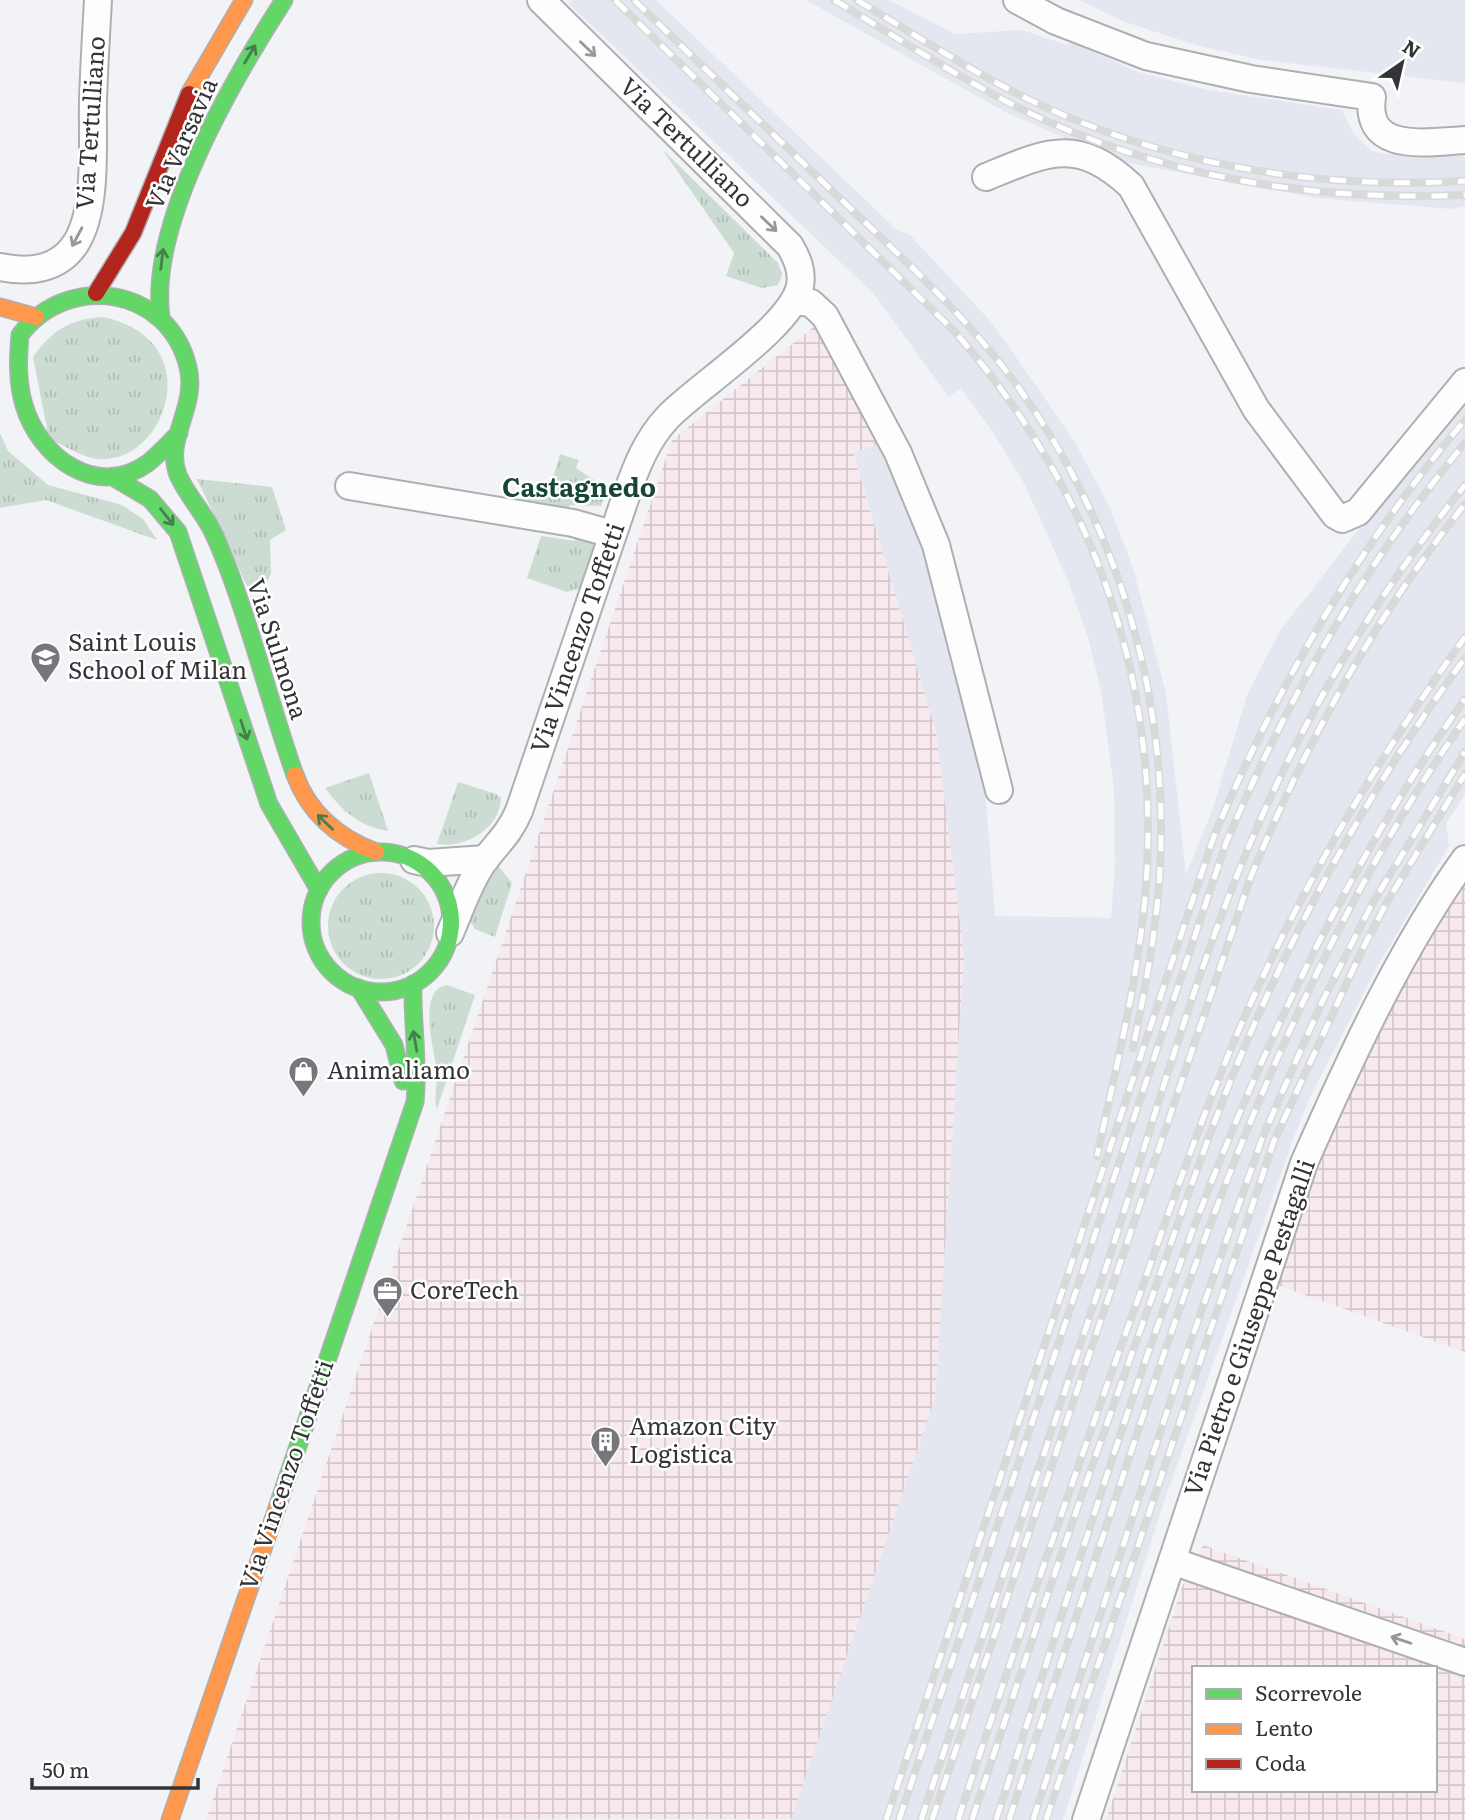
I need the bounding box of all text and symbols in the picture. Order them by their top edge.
north arrow [1367,28,1437,98]
text: N [1398,32,1427,64]
street label: Via Tertulliano [65,35,112,211]
one-way arrow [580,40,597,57]
one-way arrow [243,44,257,64]
street label: Via Tertulliano [613,68,762,214]
street label: Via Varsavia [135,71,224,215]
one-way arrow [760,216,777,233]
one-way arrow [70,227,84,247]
one-way arrow [155,248,168,271]
district label: Castagnedo [502,466,656,505]
one-way arrow [160,508,175,526]
street label: Via Vincenzo Toffetti [520,517,631,757]
street label: Via Sulmona [240,573,319,723]
place label: Saint Louis School of Milan [68,623,247,686]
school or university icon: Saint Louis School of Milan [28,640,62,684]
one-way arrow [239,719,251,741]
one-way arrow [317,813,334,830]
one-way arrow [407,1030,421,1053]
place label: Animaliamo [327,1051,470,1086]
shop icon: Animaliamo [287,1054,321,1098]
street label: Via Pietro e Giuseppe Pestagalli [1173,1154,1322,1501]
place label: CoreTech [410,1271,519,1306]
office icon: CoreTech [370,1274,404,1318]
street label: Via Vincenzo Toffetti [229,1354,340,1594]
place label: Amazon City Logistica [629,1407,776,1470]
building icon: Amazon City Logistica [589,1424,623,1468]
one-way arrow [1390,1633,1412,1645]
legend [1192,1666,1437,1792]
text: Scorrevole [1255,1676,1362,1707]
text: Lento [1255,1711,1313,1742]
scale bar [32,1746,198,1790]
text: Coda [1255,1746,1307,1777]
text: 50 m [42,1753,89,1784]

